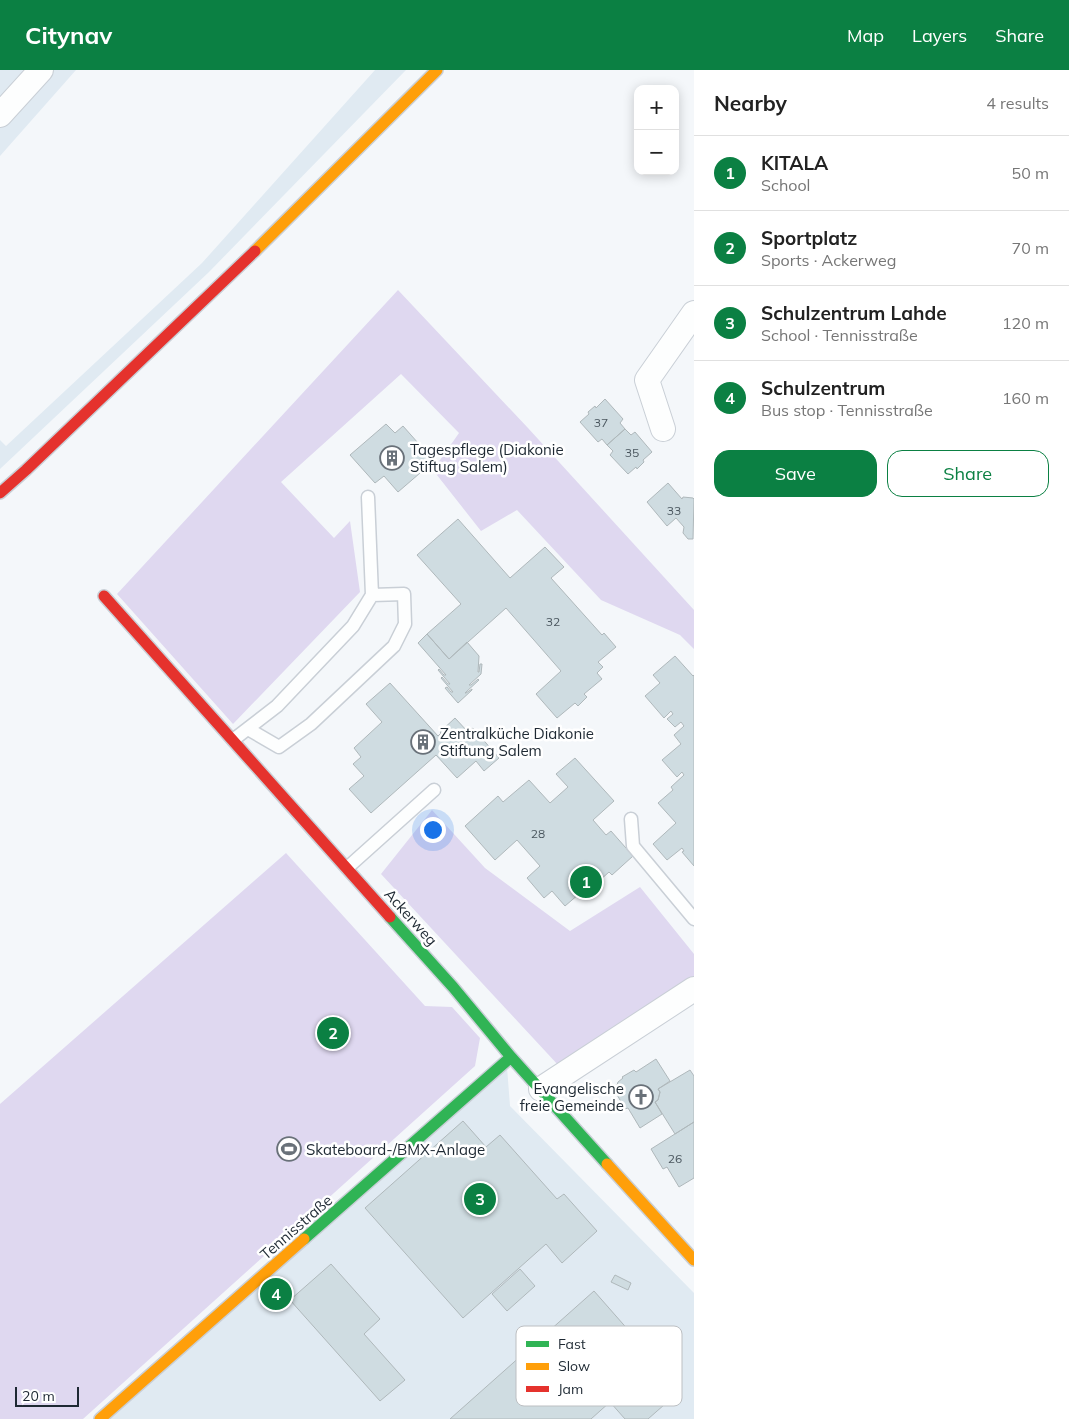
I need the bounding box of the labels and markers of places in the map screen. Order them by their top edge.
place label: Tagespflege (Diakonie Stiftug Salem) [410,440,564,476]
building icon: Tagespflege (Diakonie Stiftug Salem) [379,445,405,471]
place label: Zentralküche Diakonie Stiftung Salem [440,724,594,760]
building icon: Zentralküche Diakonie Stiftung Salem [410,729,436,755]
pin: 1 [570,863,602,901]
pin: 2 [317,1014,349,1052]
place label: Evangelische freie Gemeinde [520,1079,624,1115]
church icon: Evangelische freie Gemeinde [628,1084,654,1110]
sports icon: Skateboard-/BMX-Anlage [276,1136,302,1162]
place label: Skateboard-/BMX-Anlage [306,1140,485,1159]
pin: 3 [464,1180,496,1218]
pin: 4 [260,1275,292,1313]

